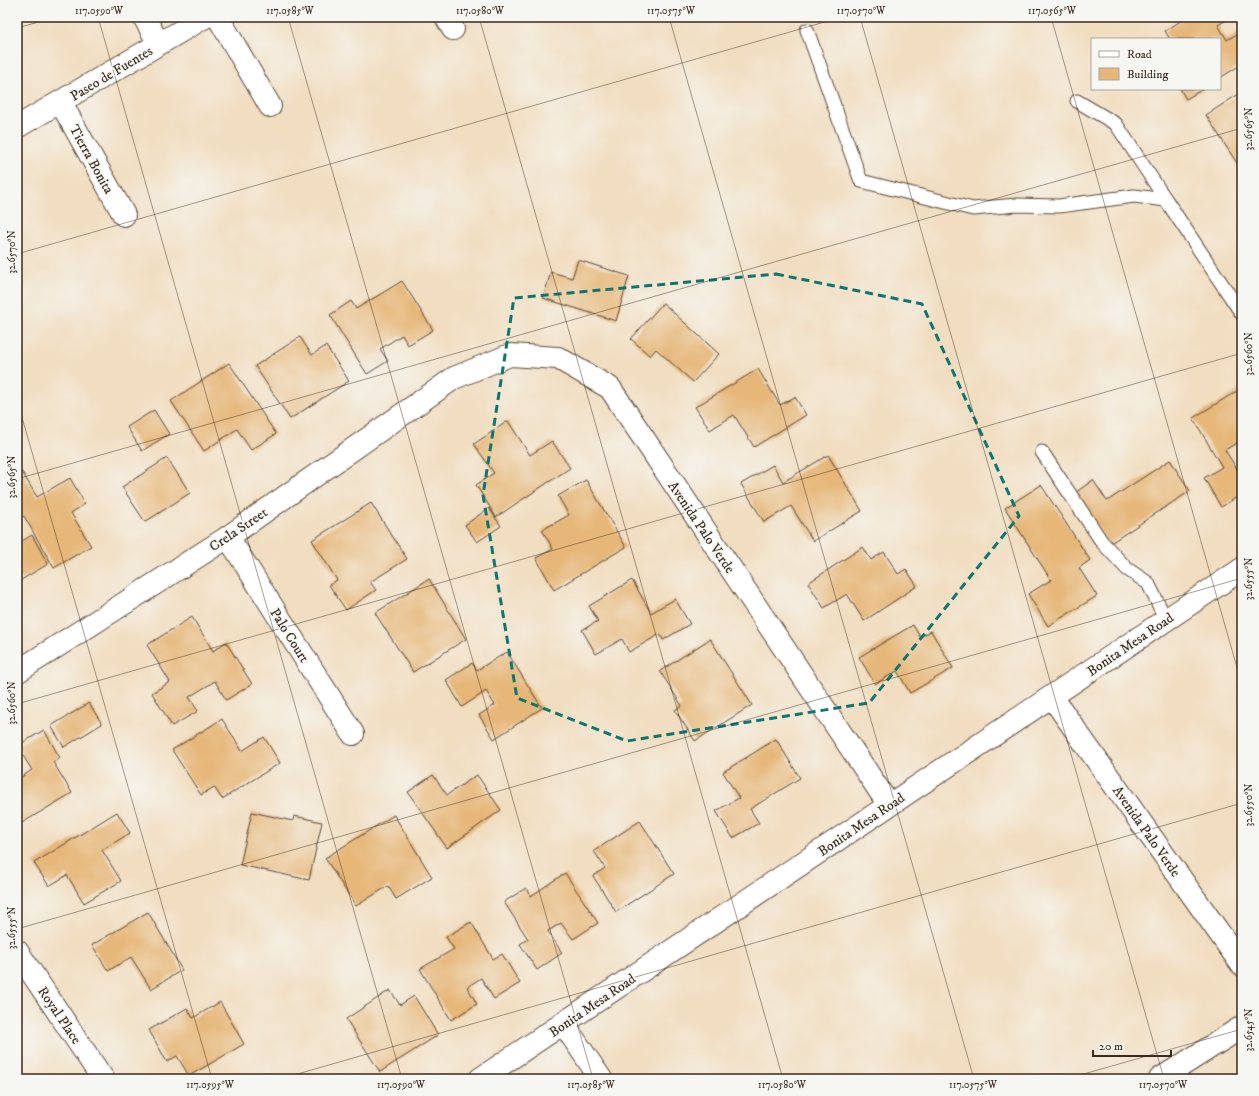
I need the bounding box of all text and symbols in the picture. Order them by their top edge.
text: 117.0590°W [75,5,124,17]
text: 117.0585°W [266,5,315,17]
text: 117.0580°W [456,5,505,17]
text: 117.0575°W [647,5,696,17]
text: 117.0570°W [837,5,886,17]
text: 117.0565°W [1028,5,1077,17]
legend [1091,38,1221,90]
street label: Paseo de Fuentes [67,42,156,106]
text: Road [1127,47,1152,62]
text: Building [1127,67,1168,82]
text: 32.6565°N [1243,108,1255,150]
street label: Tierra Bonita [65,122,118,197]
text: 32.6570°N [6,230,18,274]
text: 32.6560°N [1243,332,1255,376]
text: 32.6565°N [6,456,18,498]
street label: Avenida Palo Verde [664,478,739,577]
street label: Crela Street [206,503,272,556]
text: 32.6555°N [1243,558,1255,600]
street label: Palo Court [265,605,313,666]
street label: Bonita Mesa Road [1084,609,1177,681]
text: 32.6560°N [6,681,18,725]
street label: Avenida Palo Verde [1108,782,1184,881]
text: 32.6550°N [1243,783,1255,827]
street label: Bonita Mesa Road [815,789,908,861]
text: 32.6555°N [6,907,18,949]
street label: Bonita Mesa Road [546,970,639,1042]
street label: Royal Place [33,983,85,1048]
text: 32.6545°N [1243,1009,1255,1051]
scale bar [1093,1032,1171,1058]
text: 20 m [1099,1039,1123,1054]
text: 117.0595°W [186,1079,235,1091]
text: 117.0590°W [377,1079,426,1091]
text: 117.0585°W [567,1079,616,1091]
text: 117.0580°W [758,1079,807,1091]
text: 117.0575°W [949,1079,998,1091]
text: 117.0570°W [1139,1079,1188,1091]

